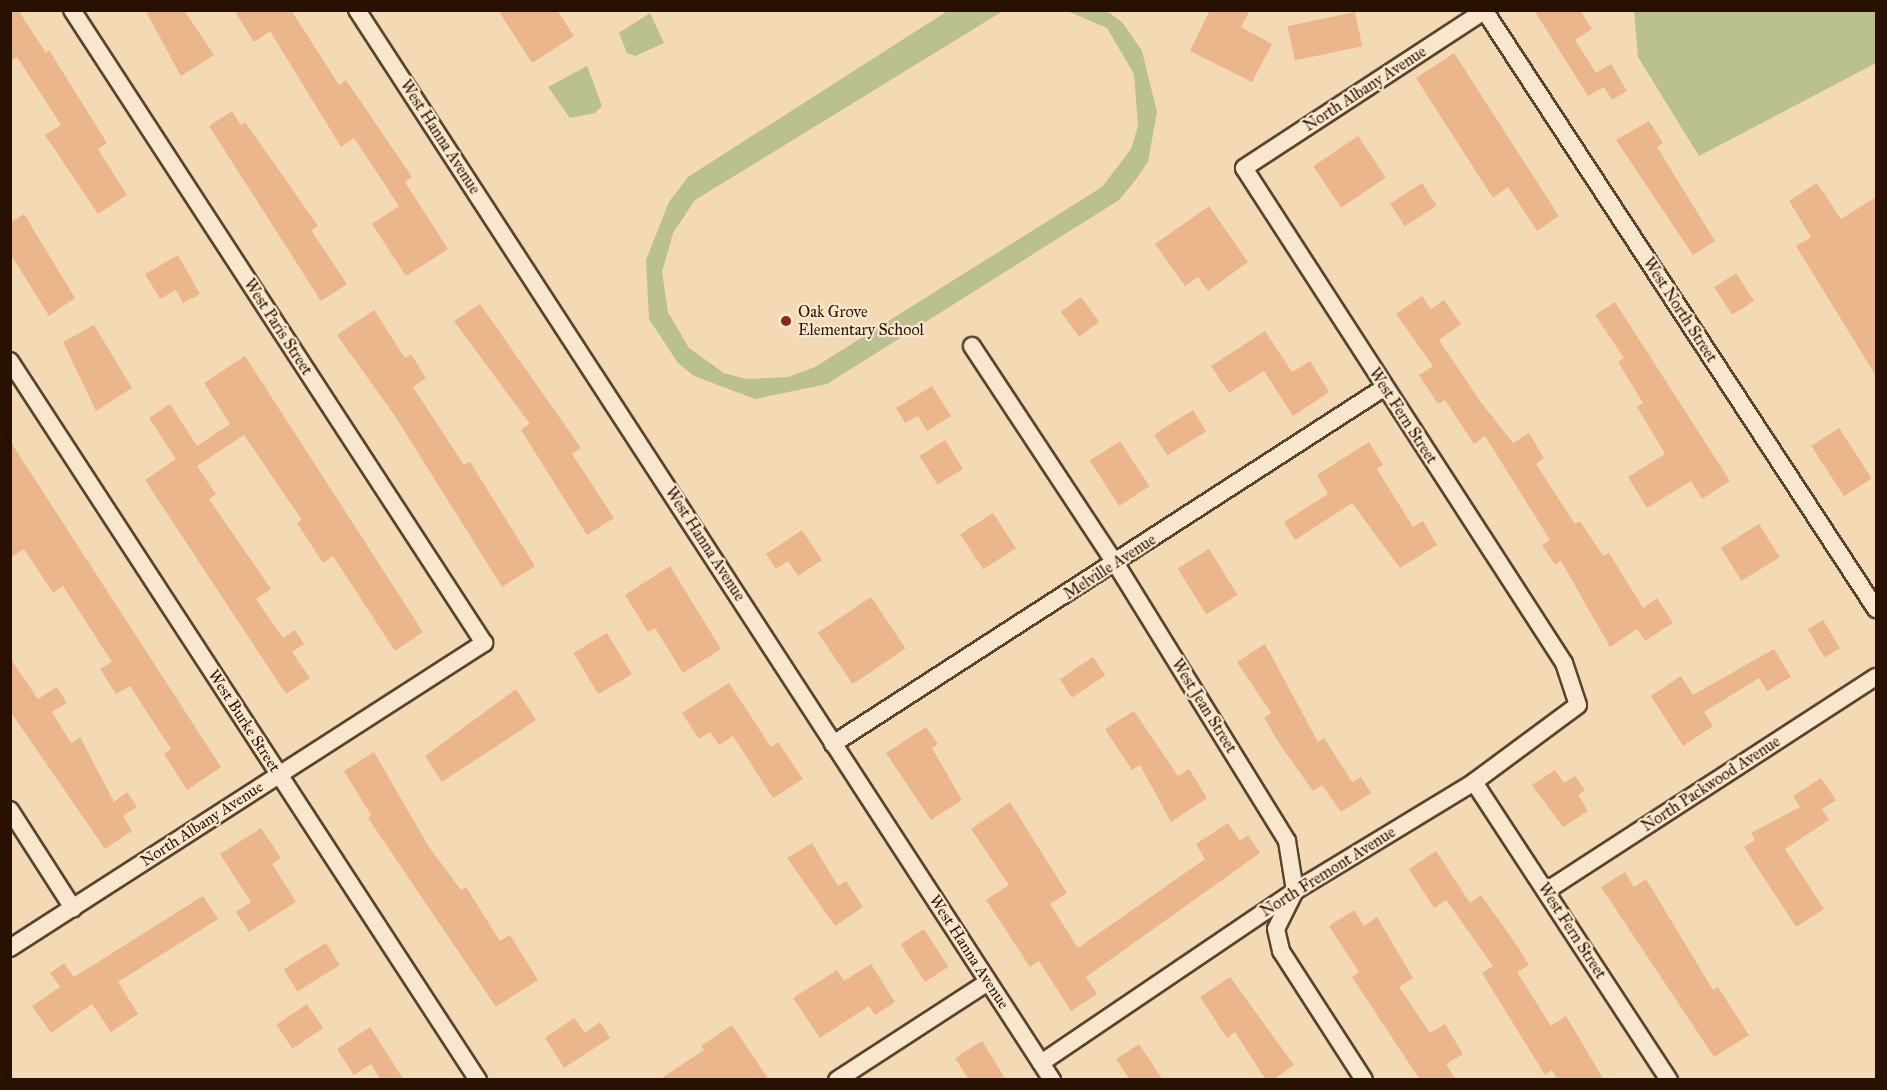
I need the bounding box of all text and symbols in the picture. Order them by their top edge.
street label: North Albany Avenue [1300,42,1430,136]
street label: West Hanna Avenue [396,76,484,198]
street label: West North Street [1639,254,1721,366]
street label: West Paris Street [240,275,316,379]
place label: Oak Grove Elementary School [798,302,924,340]
marker: Oak Grove Elementary School [779,314,793,328]
street label: West Fern Street [1365,364,1441,468]
street label: West Hanna Avenue [661,483,749,605]
street label: Melville Avenue [1060,530,1160,604]
street label: West Jean Street [1167,655,1241,757]
street label: West Burke Street [204,666,284,776]
street label: North Packwood Avenue [1638,732,1784,836]
street label: North Albany Avenue [137,777,267,871]
street label: North Fremont Avenue [1257,823,1399,921]
street label: West Fern Street [1534,879,1610,983]
street label: West Hanna Avenue [925,891,1013,1013]

